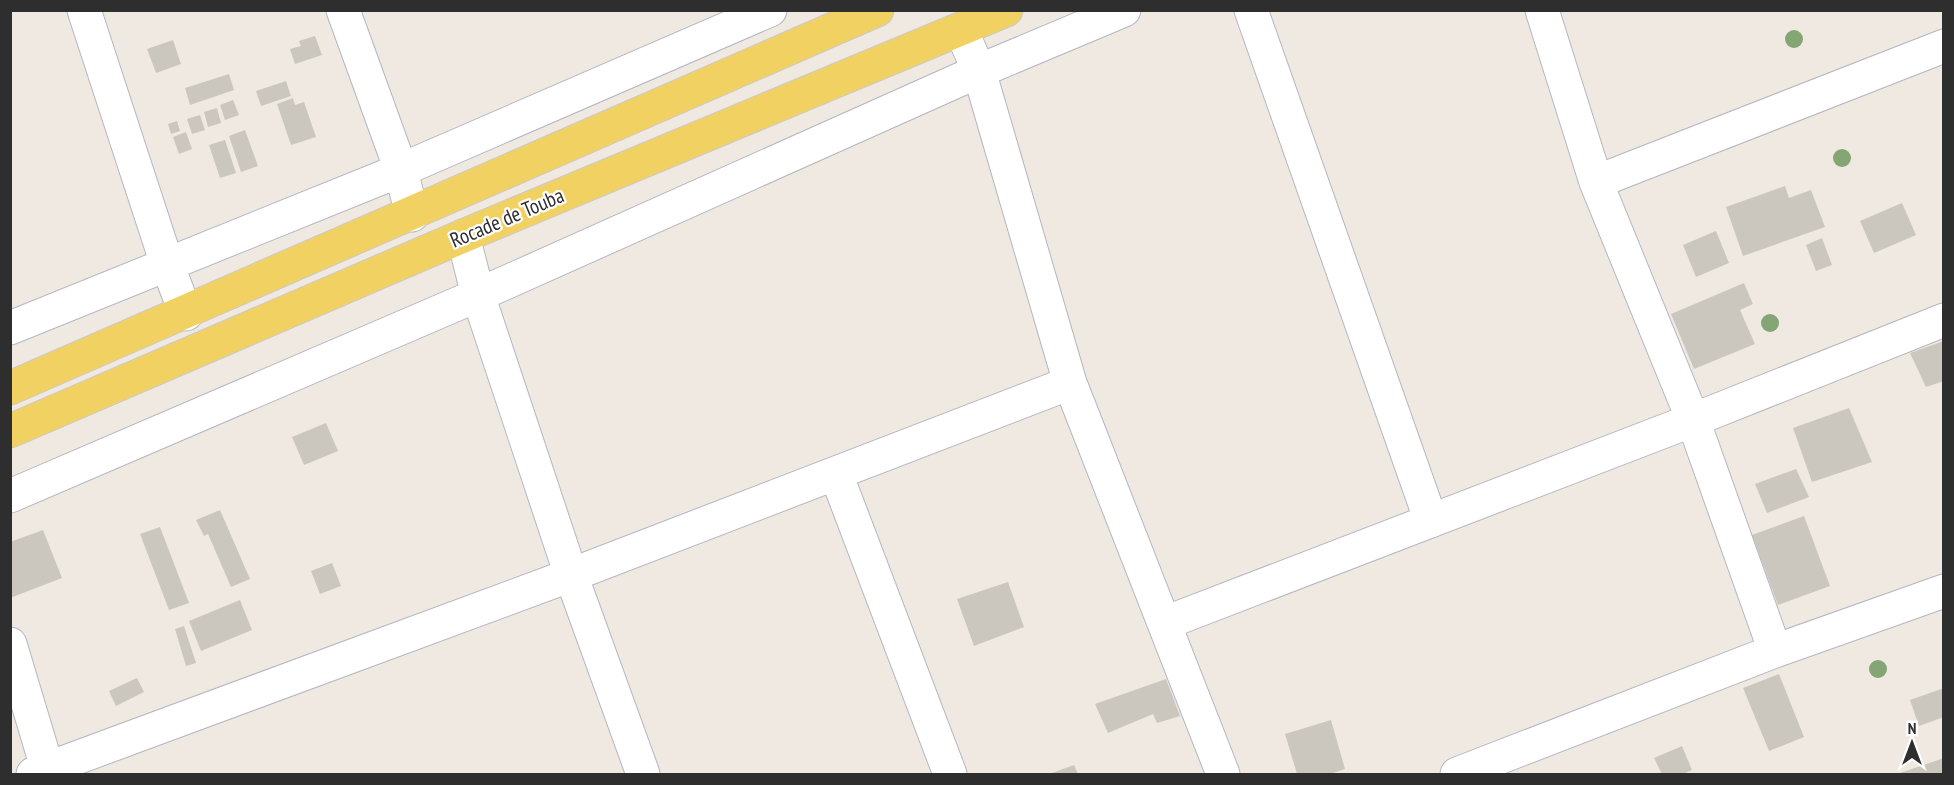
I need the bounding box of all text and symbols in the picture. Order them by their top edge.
street label: Rocade de Touba [446,181,568,254]
north arrow [1882,713,1942,773]
text: N [1908,718,1916,738]

